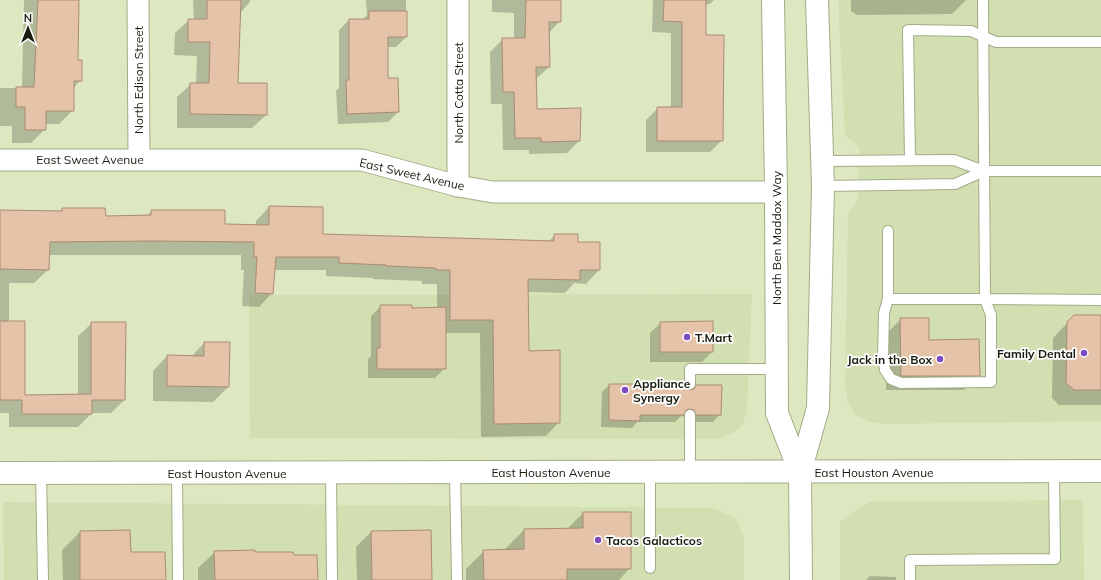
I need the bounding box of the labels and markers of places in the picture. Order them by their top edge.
place label: T.Mart [695,330,733,345]
marker: T.Mart [682,332,692,342]
place label: Family Dental [997,346,1076,361]
marker: Family Dental [1079,348,1089,358]
place label: Jack in the Box [847,352,932,367]
marker: Jack in the Box [935,354,945,364]
place label: Appliance Synergy [633,376,691,405]
marker: Appliance Synergy [620,385,630,395]
place label: Tacos Galacticos [606,533,702,548]
marker: Tacos Galacticos [593,535,603,545]

